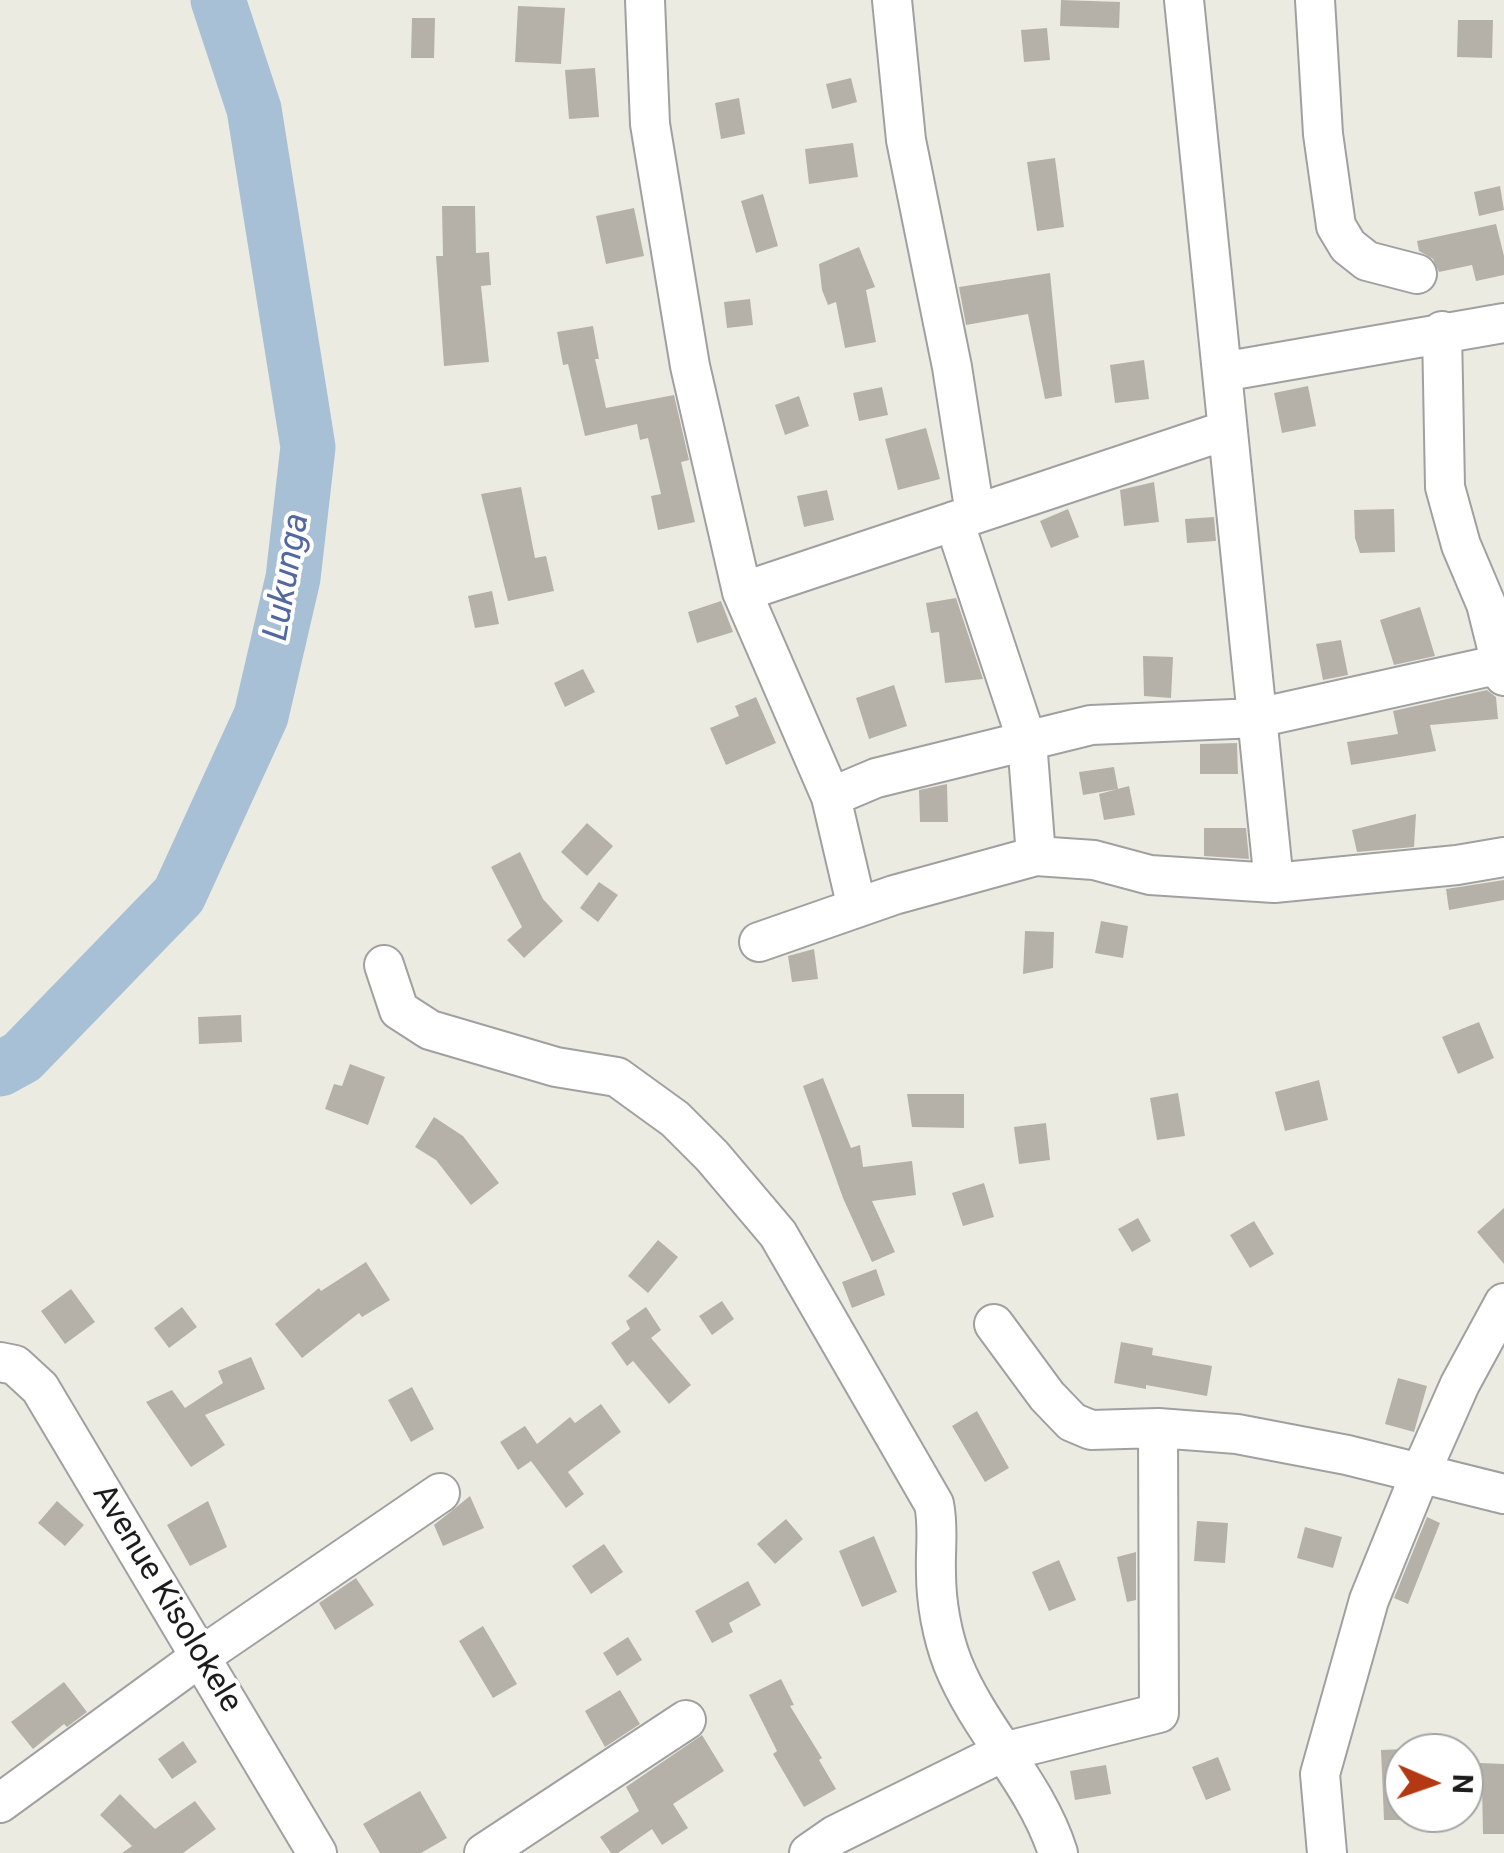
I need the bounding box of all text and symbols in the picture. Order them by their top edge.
water label: Lukunga [256,510,320,644]
street label: Avenue Kisolokele [83,1478,249,1720]
north arrow [1384,1733,1484,1833]
text: N [1446,1774,1479,1794]

